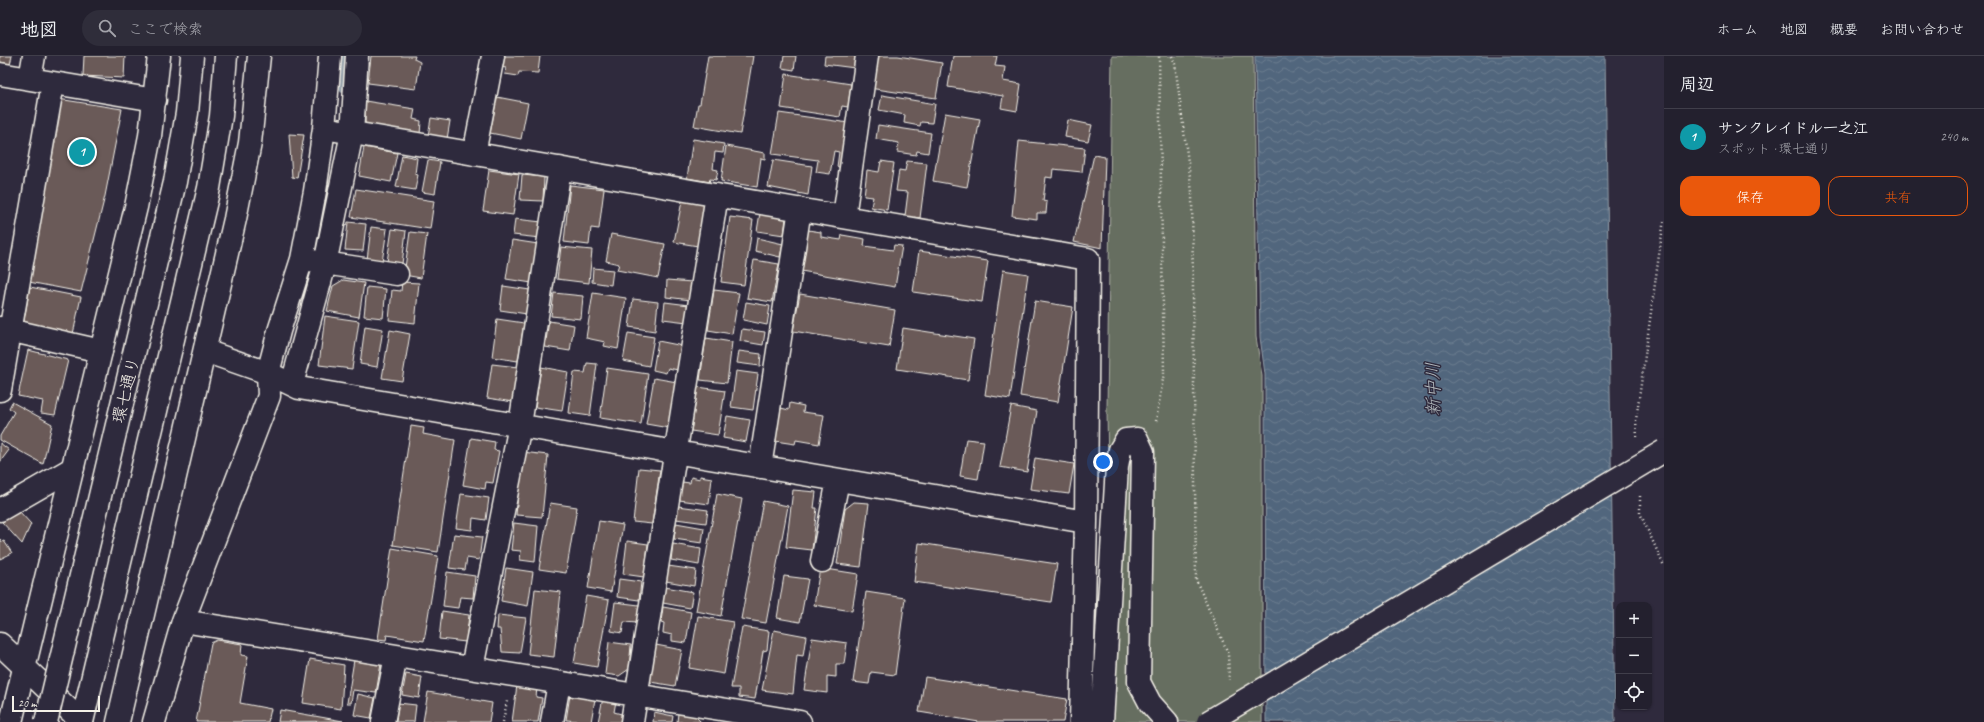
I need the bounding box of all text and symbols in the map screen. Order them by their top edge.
search box [82,10,362,46]
icon: search [96,17,118,39]
text: 地図 [20,18,58,42]
text: ここで検索 [128,20,203,39]
text: ホーム [1717,21,1758,38]
text: 地図 [1780,21,1808,38]
text: 概要 [1830,21,1858,38]
text: お問い合わせ [1880,21,1964,38]
text: 周辺 [1680,74,1714,95]
text: サンクレイドル一之江 [1718,119,1868,138]
text: 1 [1690,129,1696,145]
text: 240 m [1940,129,1968,145]
pin: 1 [69,137,95,167]
text: スポット · 環七通り [1718,141,1831,157]
button: 保存 [1680,176,1820,216]
button: 共有 [1828,176,1968,216]
street label: 環七通り [108,354,144,426]
water label: 新中川 [1422,362,1444,416]
your location [1093,452,1113,472]
map controls [1616,602,1652,710]
button: + [1616,602,1652,638]
button: − [1616,638,1652,674]
button: locate [1616,674,1652,710]
scale bar [12,694,100,713]
text: 20 m [18,696,37,710]

